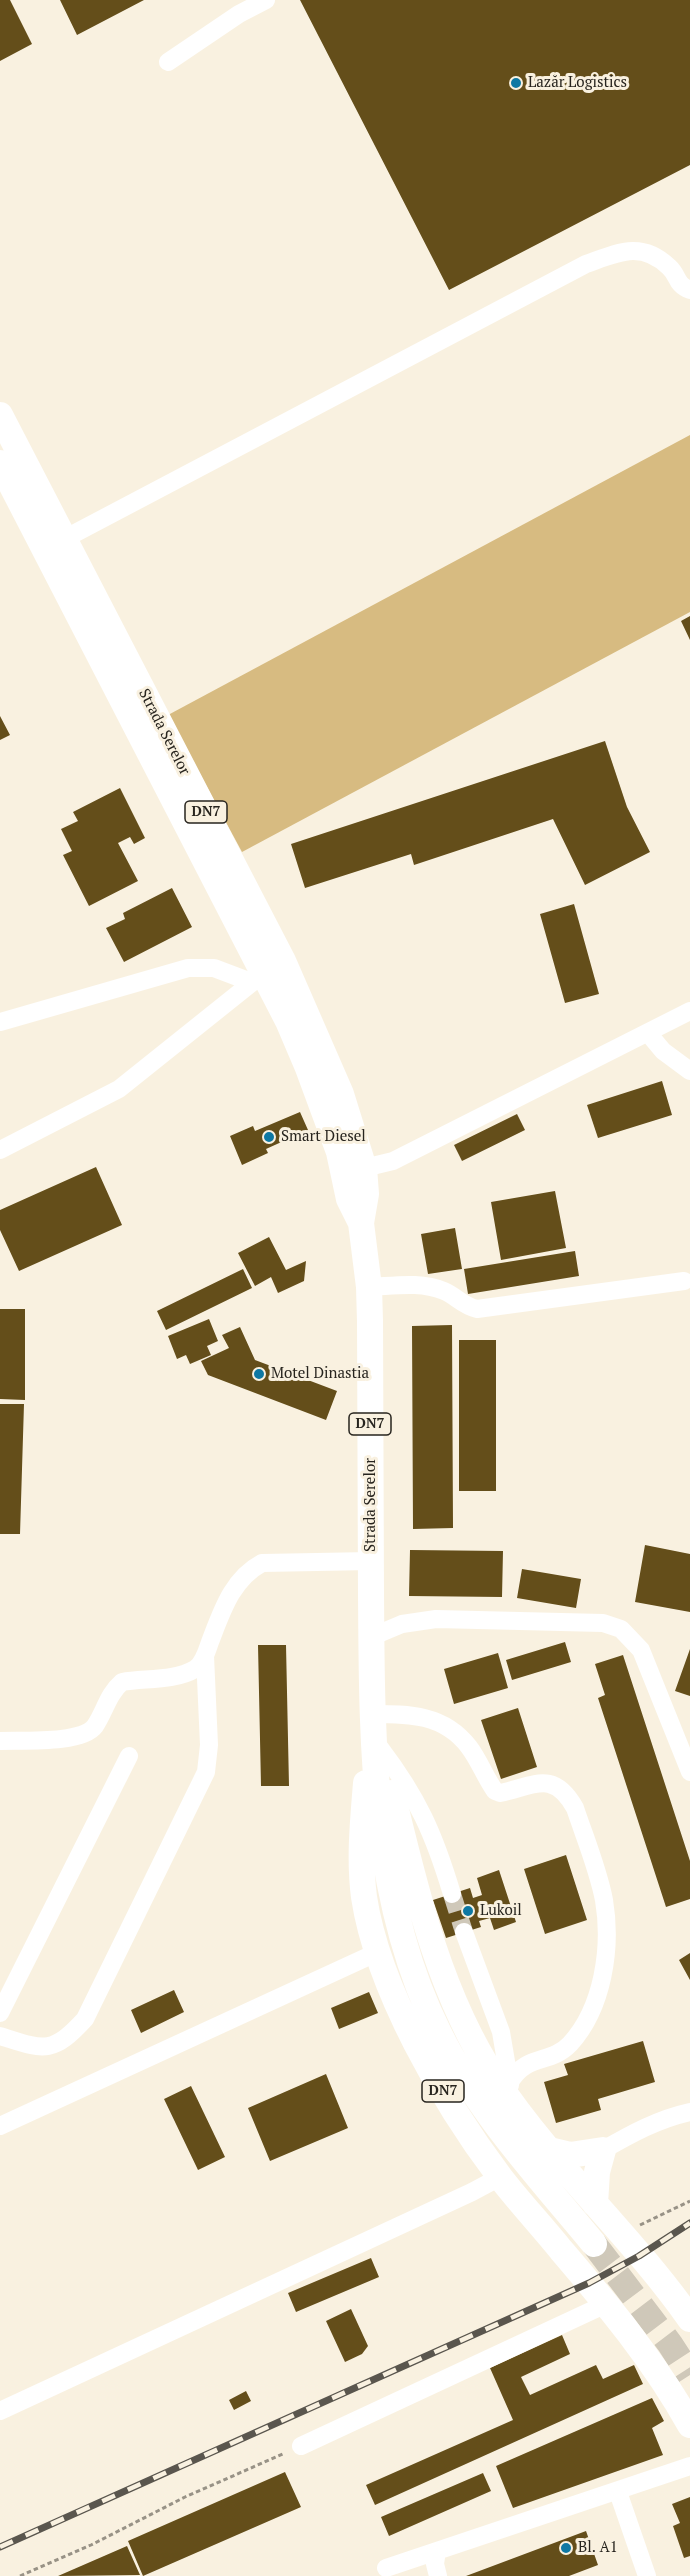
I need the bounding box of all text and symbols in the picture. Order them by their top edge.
place label: Lazăr Logistics [528,74,627,92]
marker: Lazăr Logistics [509,76,523,90]
street label: Strada Serelor [135,686,193,778]
road number: DN7 [185,801,227,823]
place label: Smart Diesel [281,1128,366,1146]
marker: Smart Diesel [262,1130,276,1144]
place label: Motel Dinastia [271,1365,369,1383]
marker: Motel Dinastia [252,1367,266,1381]
road number: DN7 [349,1413,391,1435]
street label: Strada Serelor [362,1458,380,1552]
place label: Lukoil [480,1902,522,1920]
marker: Lukoil [461,1904,475,1918]
road number: DN7 [422,2080,464,2102]
place label: Bl. A1 [578,2539,618,2557]
marker: Bl. A1 [559,2541,573,2555]

